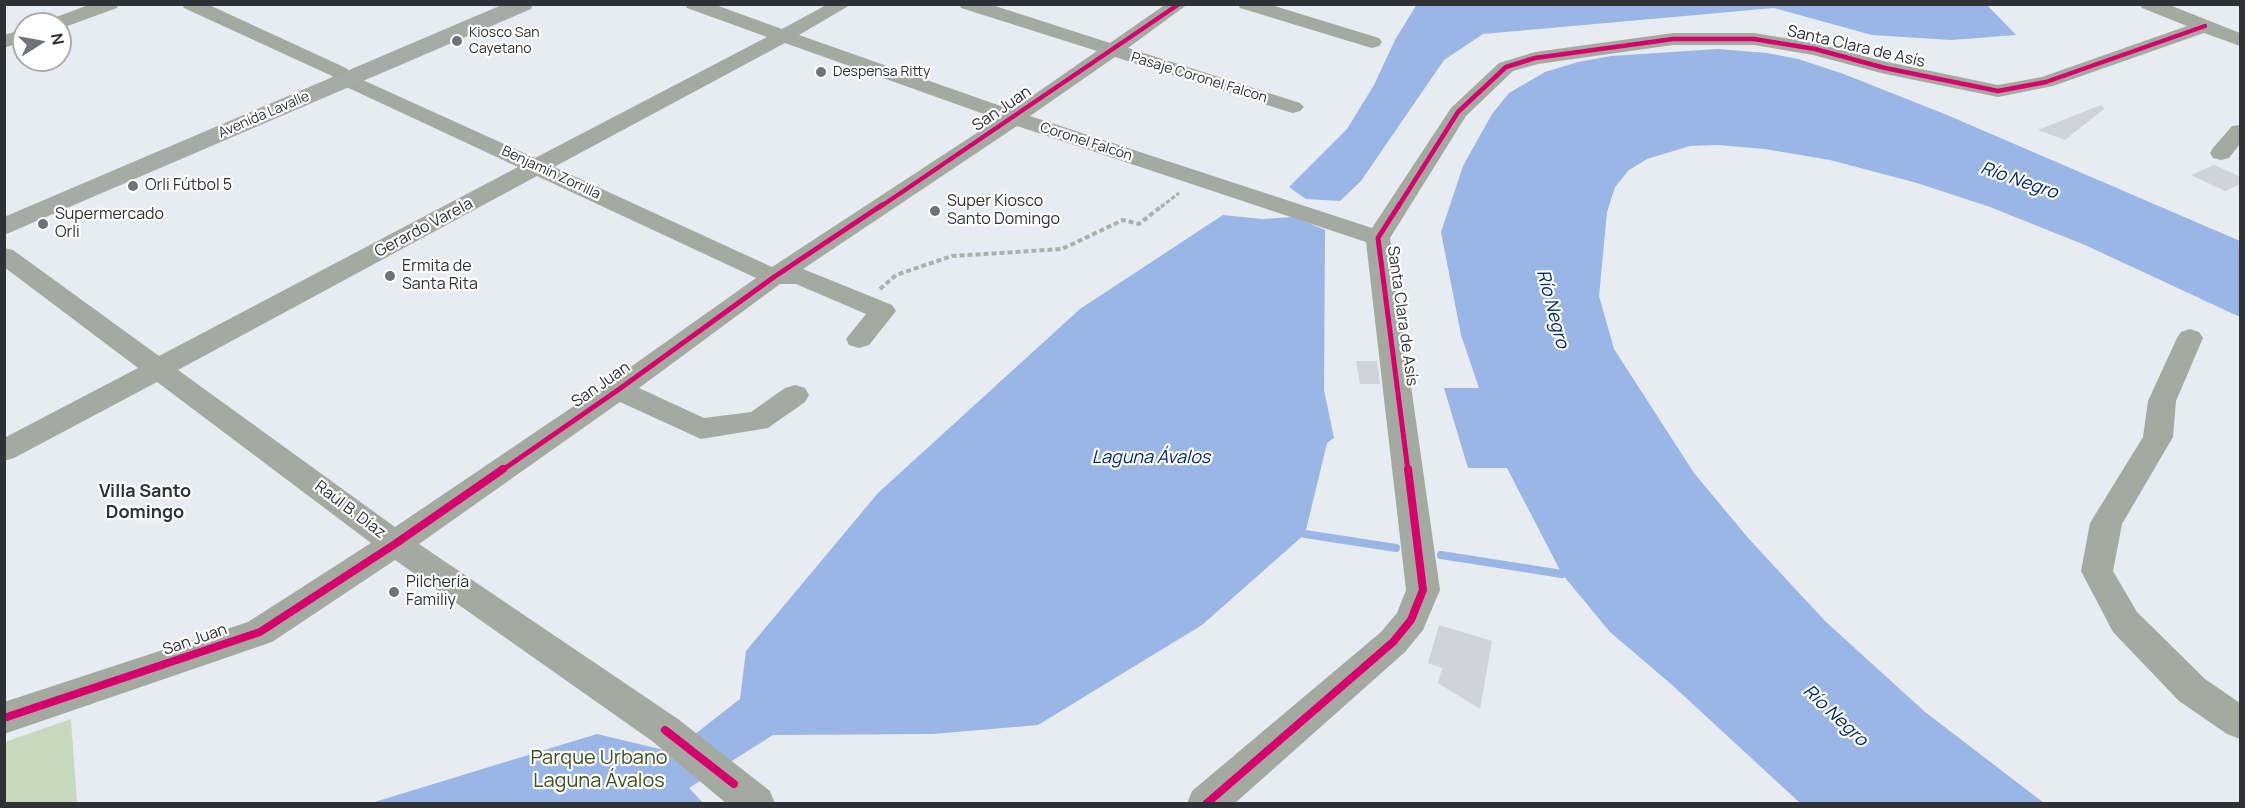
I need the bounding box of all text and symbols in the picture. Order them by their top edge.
north arrow [12,12,72,72]
street label: Santa Clara de Asís [1785,22,1927,72]
place label: Kiosco San Cayetano [469,25,539,57]
text: N [46,31,70,47]
marker: Kiosco San Cayetano [450,34,464,48]
street label: Pasaje Coronel Falcon [1129,49,1269,107]
place label: Despensa Ritty [833,64,930,80]
marker: Despensa Ritty [814,65,828,79]
street label: San Juan [969,82,1035,136]
street label: Avenida Lavalle [216,88,312,142]
street label: Coronel Falcón [1038,119,1134,165]
street label: Benjamín Zorrilla [499,143,603,203]
water label: Río Negro [1978,158,2060,204]
place label: Orli Fútbol 5 [145,176,232,196]
marker: Orli Fútbol 5 [126,179,140,193]
place label: Super Kiosco Santo Domingo [947,192,1060,230]
street label: Gerardo Varela [372,194,476,262]
marker: Super Kiosco Santo Domingo [928,204,942,218]
place label: Supermercado Orli [55,205,164,243]
marker: Supermercado Orli [36,217,50,231]
street label: Santa Clara de Asís [1383,245,1421,387]
place label: Ermita de Santa Rita [402,257,478,295]
water label: Río Negro [1531,267,1573,351]
marker: Ermita de Santa Rita [383,269,397,283]
street label: San Juan [568,358,634,412]
water label: Laguna Ávalos [1092,447,1210,469]
street label: Raúl B. Díaz [311,477,389,543]
district label: Villa Santo Domingo [99,481,191,524]
place label: Pilchería Familiy [406,573,469,611]
marker: Pilchería Familiy [387,585,401,599]
street label: San Juan [160,620,230,660]
water label: Río Negro [1798,681,1872,751]
park label: Parque Urbano Laguna Ávalos [530,746,668,793]

